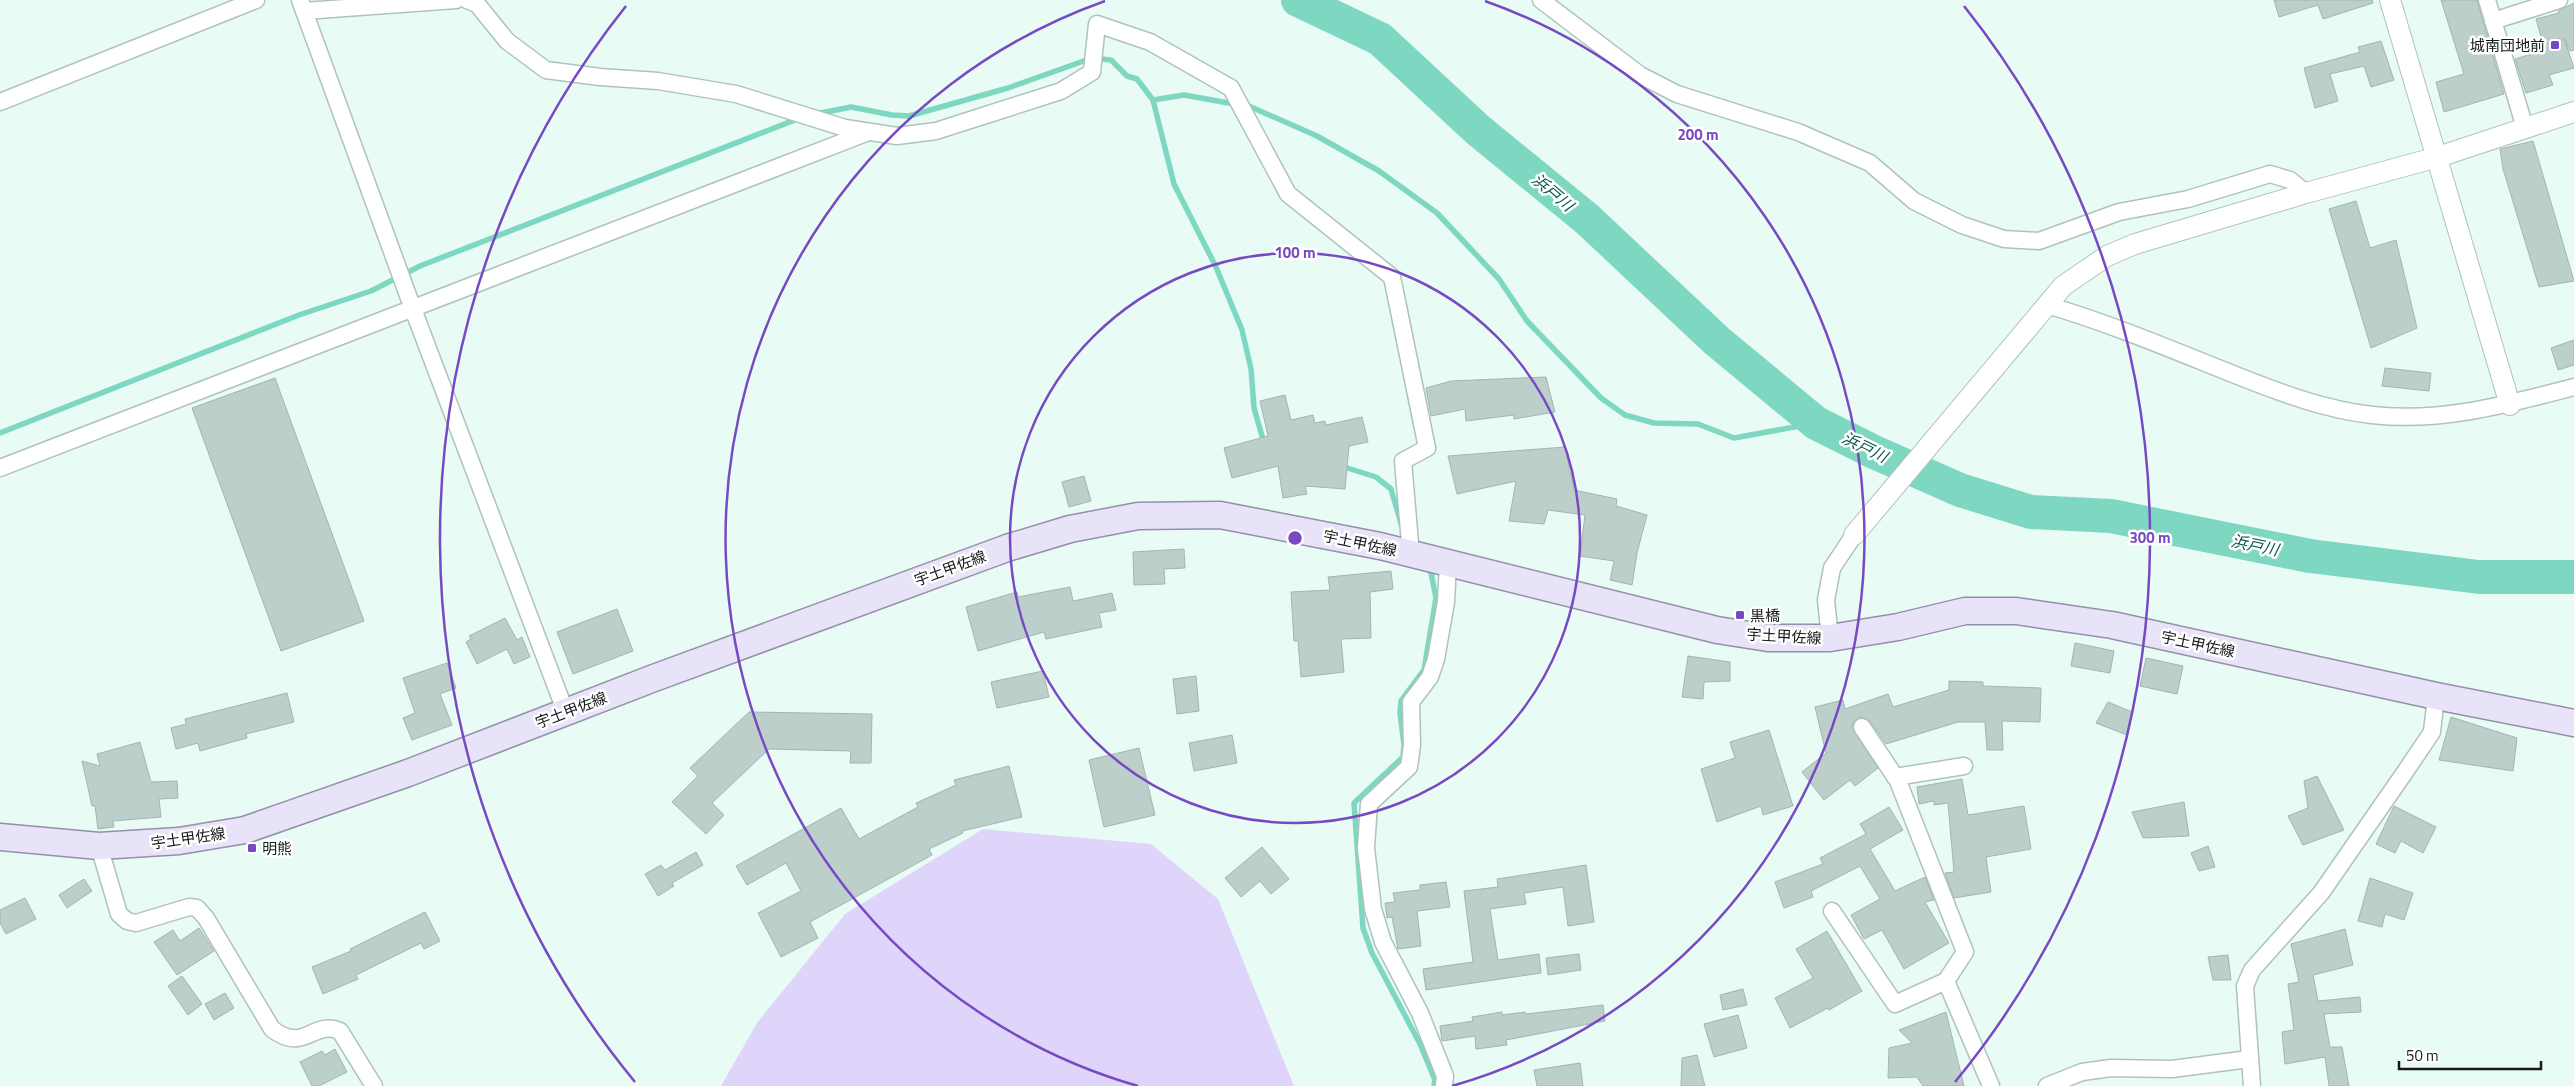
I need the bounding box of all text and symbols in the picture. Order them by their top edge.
place label: 城南団地前 [2470,34,2545,57]
marker: 城南団地前 [2549,39,2561,51]
text: 200 m [1677,123,1719,146]
water label: 浜戸川 [1527,167,1581,218]
text: 100 m [1274,241,1316,264]
water label: 浜戸川 [1838,426,1894,469]
street label: 宇土甲佐線 [1321,524,1399,562]
text: 300 m [2129,526,2171,549]
water label: 浜戸川 [2229,528,2283,562]
centre of rings [1286,529,1304,547]
street label: 宇土甲佐線 [911,544,989,592]
place label: 黒橋 [1750,604,1780,627]
marker: 黒橋 [1734,609,1746,621]
street label: 宇土甲佐線 [1746,623,1822,649]
street label: 宇土甲佐線 [2159,625,2237,663]
street label: 宇土甲佐線 [532,686,610,734]
street label: 宇土甲佐線 [149,821,227,855]
place label: 明熊 [262,837,292,860]
marker: 明熊 [246,842,258,854]
scale bar [2399,1038,2542,1070]
text: 50 m [2406,1044,2439,1067]

